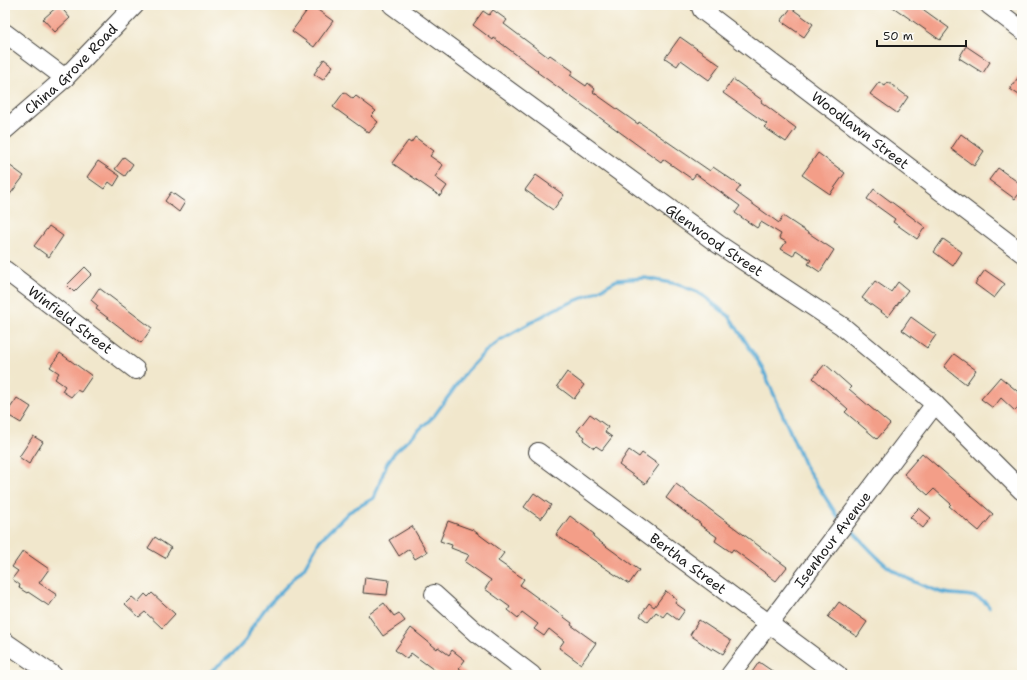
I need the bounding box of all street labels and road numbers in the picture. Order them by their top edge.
street label: China Grove Road [21,20,121,118]
street label: Woodlawn Street [808,87,913,173]
street label: Glenwood Street [662,200,766,280]
street label: Winfield Street [24,282,116,358]
street label: Isenhour Avenue [790,488,875,591]
street label: Bertha Street [646,529,730,598]

